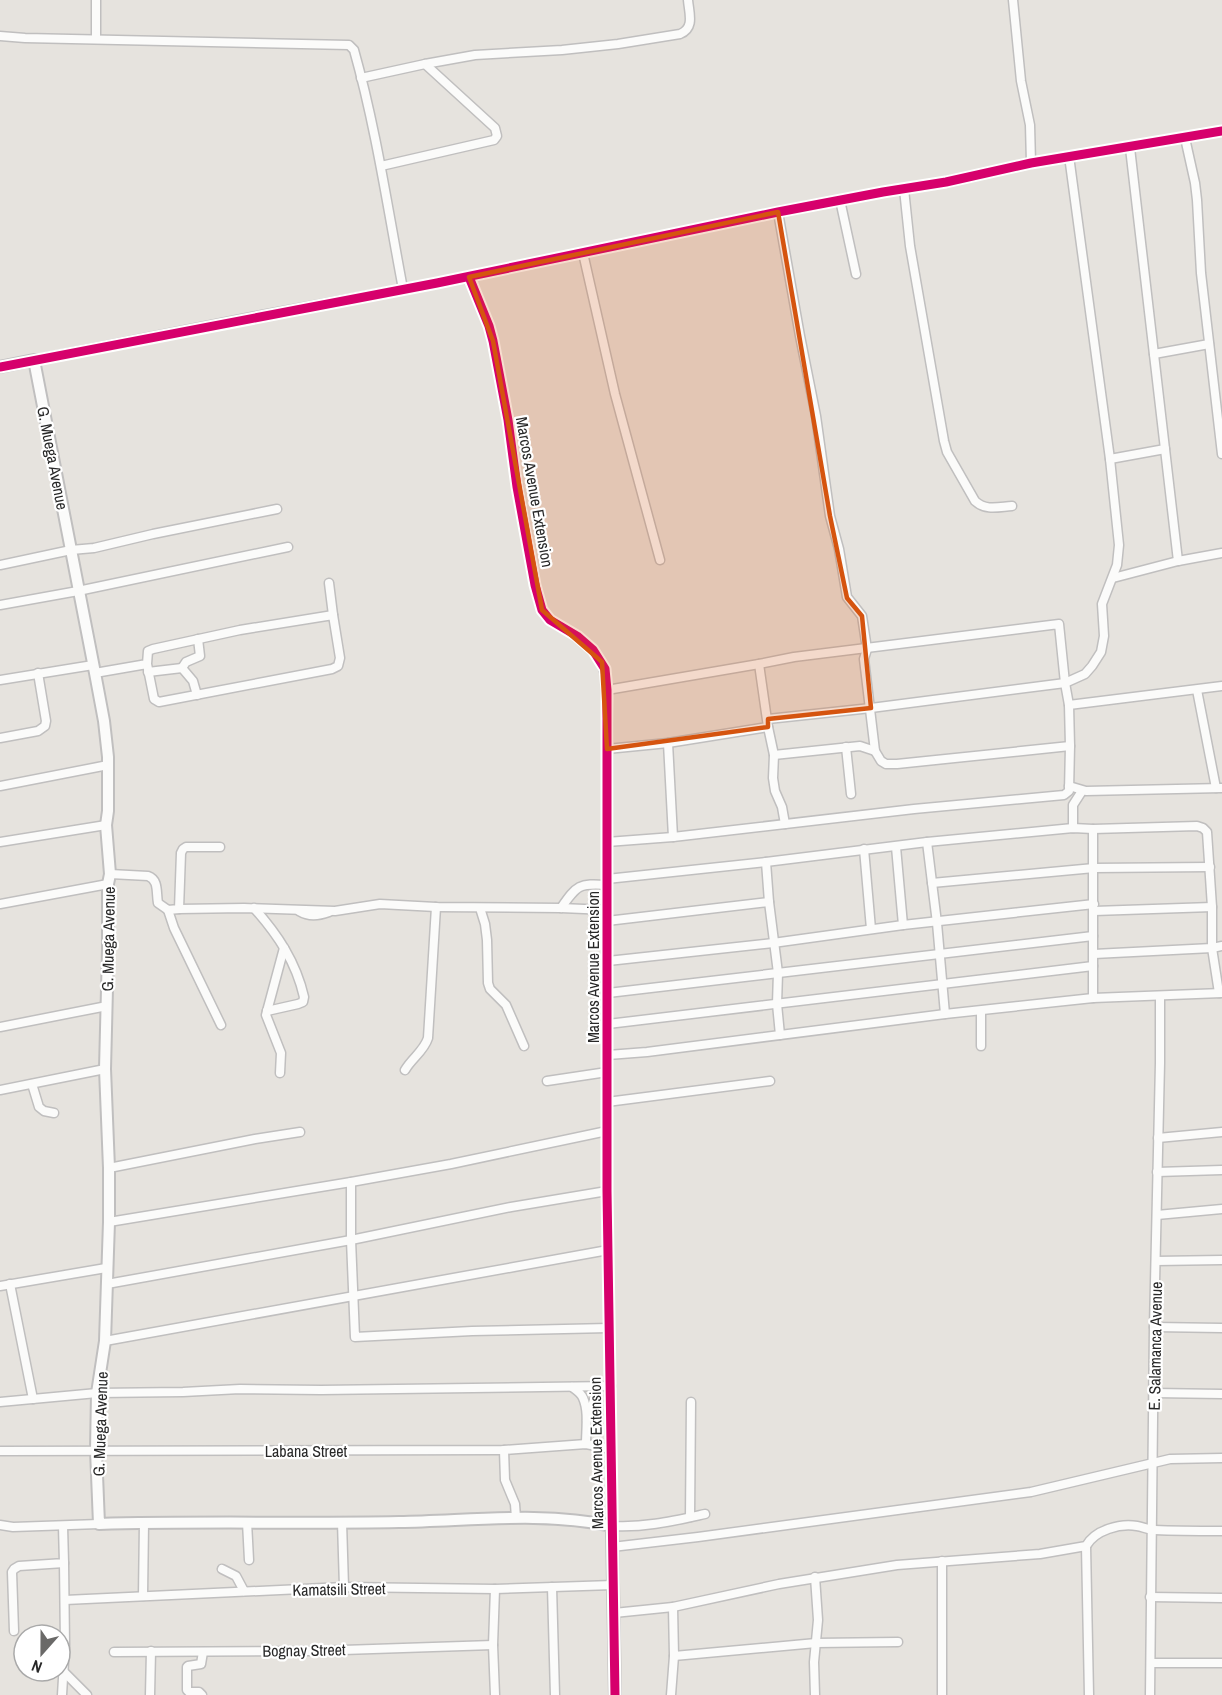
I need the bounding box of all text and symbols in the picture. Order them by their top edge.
street label: G. Muega Avenue [32,404,74,512]
street label: Marcos Avenue Extension [511,415,559,569]
street label: G. Muega Avenue [96,886,120,992]
street label: Marcos Avenue Extension [582,891,604,1043]
street label: E. Salamanca Avenue [1143,1281,1167,1411]
street label: G. Muega Avenue [87,1371,113,1477]
street label: Marcos Avenue Extension [584,1377,608,1529]
street label: Labana Street [265,1440,348,1462]
street label: Kamatsili Street [292,1577,386,1601]
north arrow [12,1623,72,1683]
street label: Bognay Street [262,1638,346,1662]
text: N [28,1655,45,1679]

